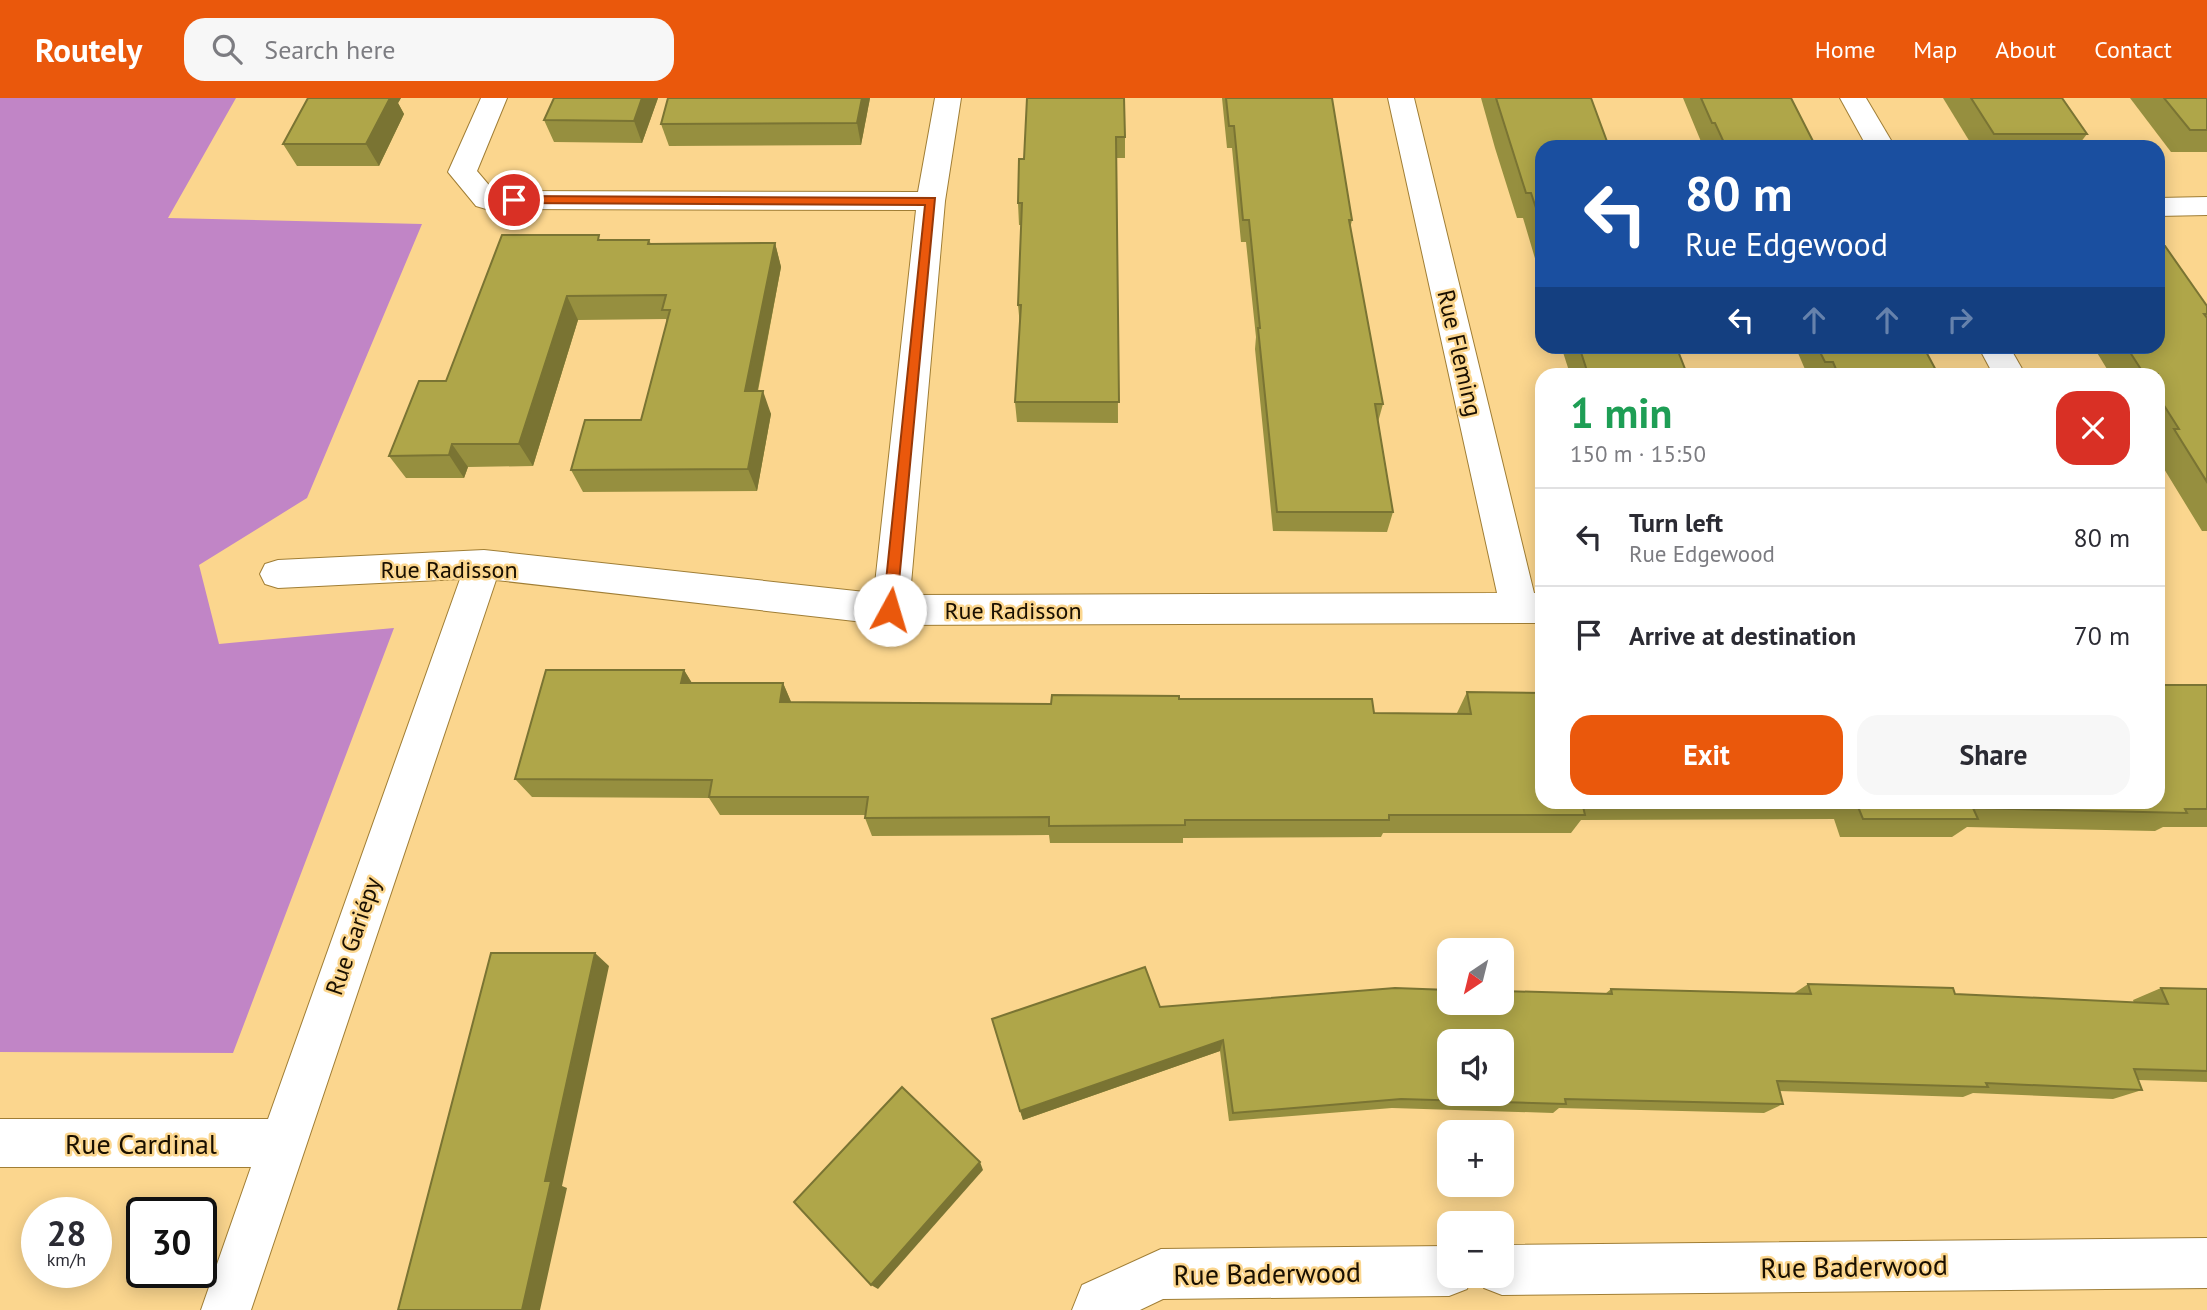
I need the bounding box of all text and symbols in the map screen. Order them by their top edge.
search box [184,18,674,81]
text: Routely [35,28,142,71]
icon: search [208,30,246,68]
text: Search here [264,33,395,66]
text: Home [1815,34,1875,65]
text: Map [1913,34,1957,65]
text: About [1995,34,2056,65]
text: Contact [2094,34,2172,65]
text: 80 m [1685,161,1792,225]
icon: left [1570,168,1661,259]
pin [484,170,544,230]
icon: arrive [495,181,533,219]
text: Rue Edgewood [1685,223,1888,265]
street label: Rue Fleming [1430,287,1490,419]
icon: left [1722,301,1760,339]
icon: ahead [1795,301,1833,339]
icon: ahead [1868,301,1906,339]
icon: right [1941,301,1979,339]
text: 1 min [1570,385,1672,440]
button: close [2056,391,2130,465]
text: 150 m · 15:50 [1570,439,1706,468]
text: Turn left [1629,506,1723,539]
icon: left [1570,518,1608,556]
text: 80 m [2074,521,2130,554]
text: Rue Edgewood [1629,539,1775,568]
street label: Rue Radisson [380,554,518,585]
position arrow [853,573,927,647]
street label: Rue Radisson [944,595,1082,626]
icon: arrive [1570,616,1608,654]
text: Arrive at destination [1629,619,1856,652]
text: 70 m [2074,619,2130,652]
button: Exit [1570,715,1843,795]
button: Share [1857,715,2130,795]
street label: Rue Gariépy [318,873,388,999]
north arrow [1437,938,1514,1015]
map controls [1437,938,1514,1288]
button: sound [1437,1029,1514,1106]
button: + [1437,1120,1514,1197]
street label: Rue Cardinal [65,1125,217,1162]
speed limit sign: 30 [126,1197,217,1288]
text: 28 [47,1210,86,1256]
button: − [1437,1211,1514,1288]
street label: Rue Baderwood [1760,1246,1948,1286]
text: km/h [47,1248,86,1271]
street label: Rue Baderwood [1173,1253,1361,1293]

